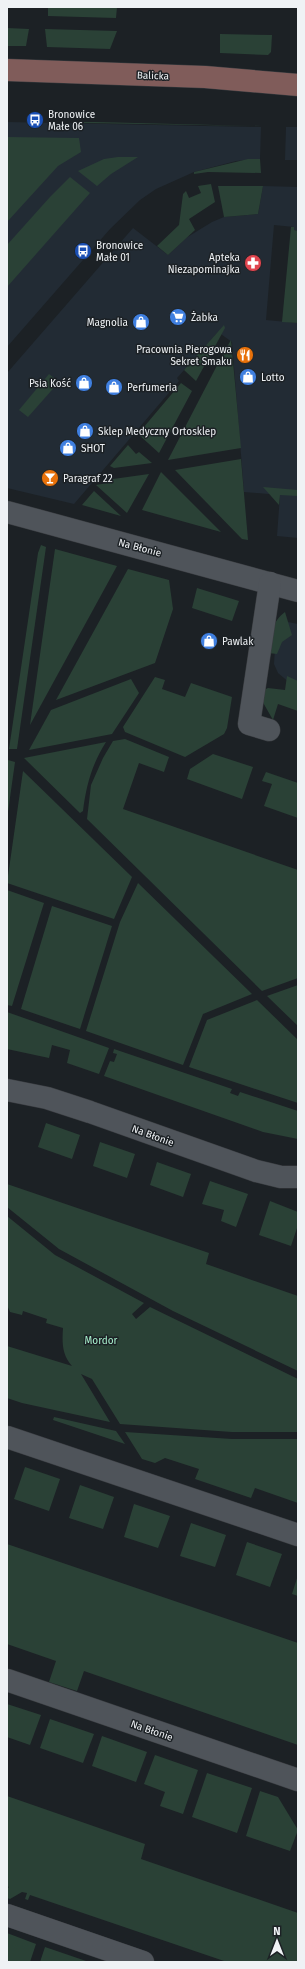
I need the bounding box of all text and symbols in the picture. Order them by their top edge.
street label: Balicka [137,69,169,83]
place label: Bronowice Małe 06 [48,109,95,133]
bus stop icon: Bronowice Małe 06 [25,110,45,130]
place label: Bronowice Małe 01 [96,240,143,264]
bus stop icon: Bronowice Małe 01 [73,241,93,261]
place label: Apteka Niezapominajka [168,252,240,276]
pharmacy icon: Apteka Niezapominajka [243,253,263,273]
supermarket icon: Żabka [168,307,188,327]
place label: Żabka [191,310,218,324]
shop icon: Magnolia [131,312,151,332]
place label: Magnolia [87,317,128,329]
place label: Pracownia Pierogowa Sekret Smaku [136,344,232,368]
restaurant icon: Pracownia Pierogowa Sekret Smaku [235,345,255,365]
shop icon: Lotto [238,367,258,387]
place label: Lotto [261,372,285,384]
shop icon: Psia Kość [74,373,94,393]
shop icon: Perfumeria [104,377,124,397]
place label: Psia Kość [29,378,71,390]
place label: Perfumeria [127,382,177,394]
shop icon: Sklep Medyczny Ortosklep [75,421,95,441]
place label: Sklep Medyczny Ortosklep [98,426,216,438]
shop icon: SHOT [58,438,78,458]
place label: SHOT [81,443,106,455]
bar icon: Paragraf 22 [40,468,60,488]
place label: Paragraf 22 [63,473,113,485]
street label: Na Błonie [117,536,163,559]
shop icon: Pawlak [199,631,219,651]
place label: Pawlak [222,636,254,648]
street label: Na Błonie [130,1123,175,1149]
park label: Mordor [85,1335,118,1347]
street label: Na Błonie [129,1718,174,1744]
north arrow [257,1921,297,1961]
text: N [273,1925,281,1938]

